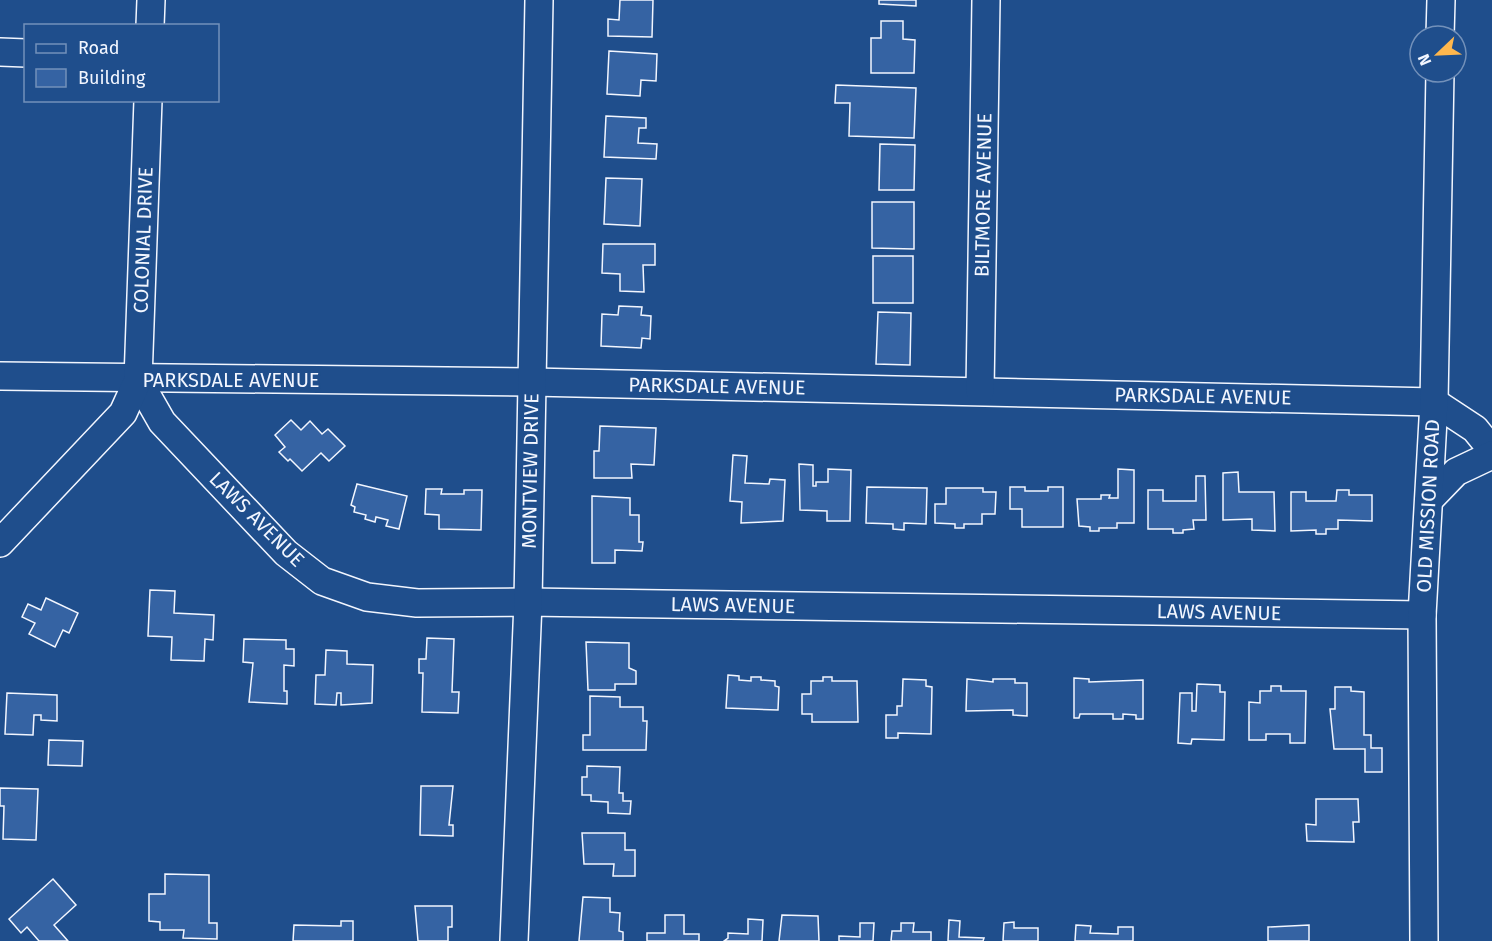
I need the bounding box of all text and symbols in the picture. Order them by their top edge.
legend [24,24,219,102]
north arrow [1408,24,1468,84]
text: Road [78,37,120,59]
text: N [1414,51,1435,68]
text: Building [78,67,146,89]
street label: BILTMORE AVENUE [970,113,996,277]
street label: COLONIAL DRIVE [128,166,158,314]
street label: PARKSDALE AVENUE [142,368,320,392]
street label: PARKSDALE AVENUE [628,372,806,400]
street label: PARKSDALE AVENUE [1114,382,1292,410]
street label: MONTVIEW DRIVE [517,393,543,549]
street label: OLD MISSION ROAD [1411,419,1445,593]
street label: LAWS AVENUE [204,466,310,572]
street label: LAWS AVENUE [671,592,795,618]
street label: LAWS AVENUE [1157,599,1281,625]

